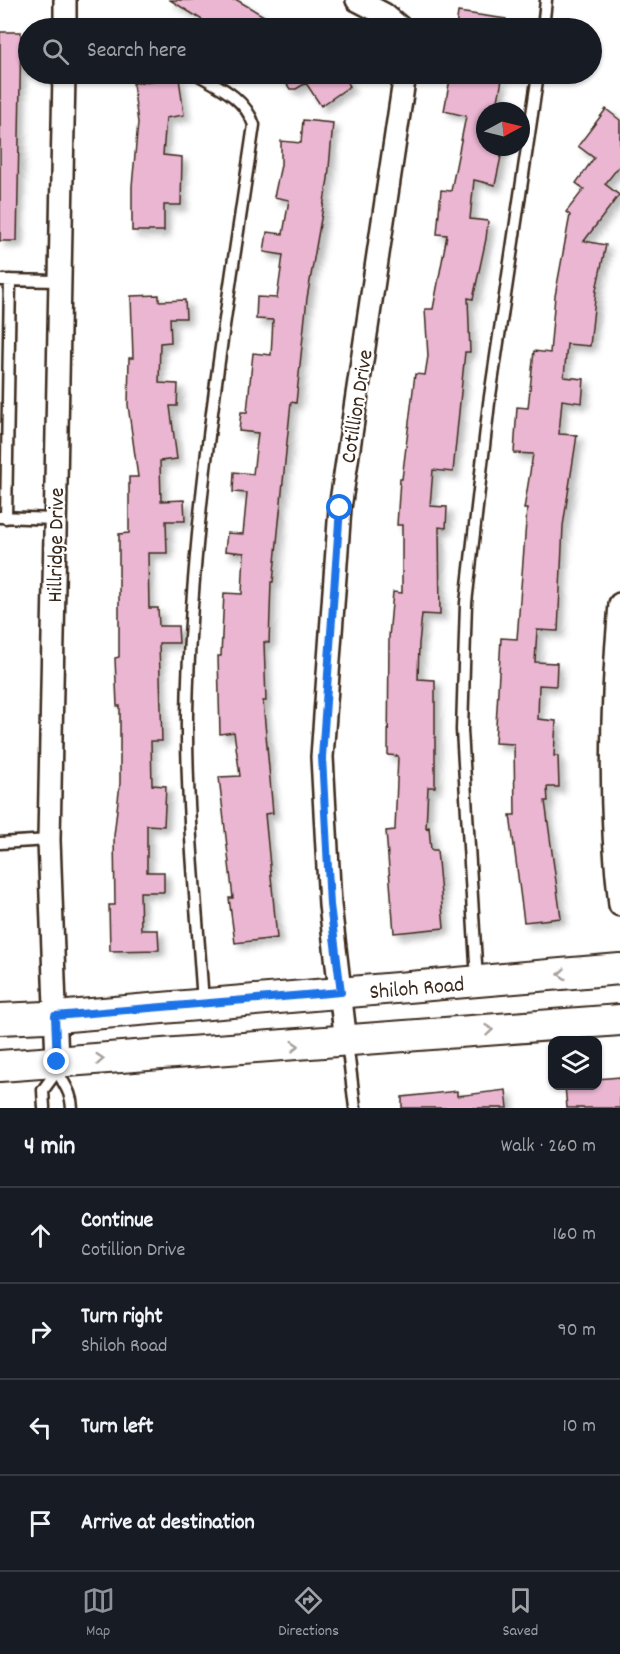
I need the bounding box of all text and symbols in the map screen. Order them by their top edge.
search box [18,18,602,84]
icon: search [39,35,72,68]
text: Search here [87,36,186,67]
north arrow [476,102,530,156]
street label: Cotillion Drive [334,347,383,466]
street label: Hillridge Drive [41,487,74,603]
route start [326,494,352,520]
one-way arrow [557,967,566,980]
street label: Shiloh Road [368,970,466,1009]
one-way arrow [485,1024,494,1037]
map controls [548,1036,602,1090]
button: layers [548,1036,602,1090]
one-way arrow [290,1039,299,1052]
route end [43,1048,69,1074]
one-way arrow [96,1052,105,1065]
text: 4 min [24,1129,75,1166]
text: Walk · 260 m [501,1133,596,1161]
text: Continue [81,1206,153,1237]
icon: ahead [24,1219,57,1252]
text: 160 m [553,1221,596,1249]
text: Cotillion Drive [81,1237,185,1265]
text: Turn right [81,1302,163,1333]
icon: right [24,1315,57,1348]
text: 90 m [558,1317,596,1345]
text: Shiloh Road [81,1333,167,1361]
icon: left [24,1411,57,1444]
text: Turn left [81,1412,153,1443]
text: 10 m [562,1413,596,1441]
icon: arrive [24,1507,57,1540]
text: Arrive at destination [81,1508,255,1539]
tab: Map [82,1584,115,1643]
tab: Directions [278,1584,339,1643]
tab: Saved [502,1584,538,1643]

